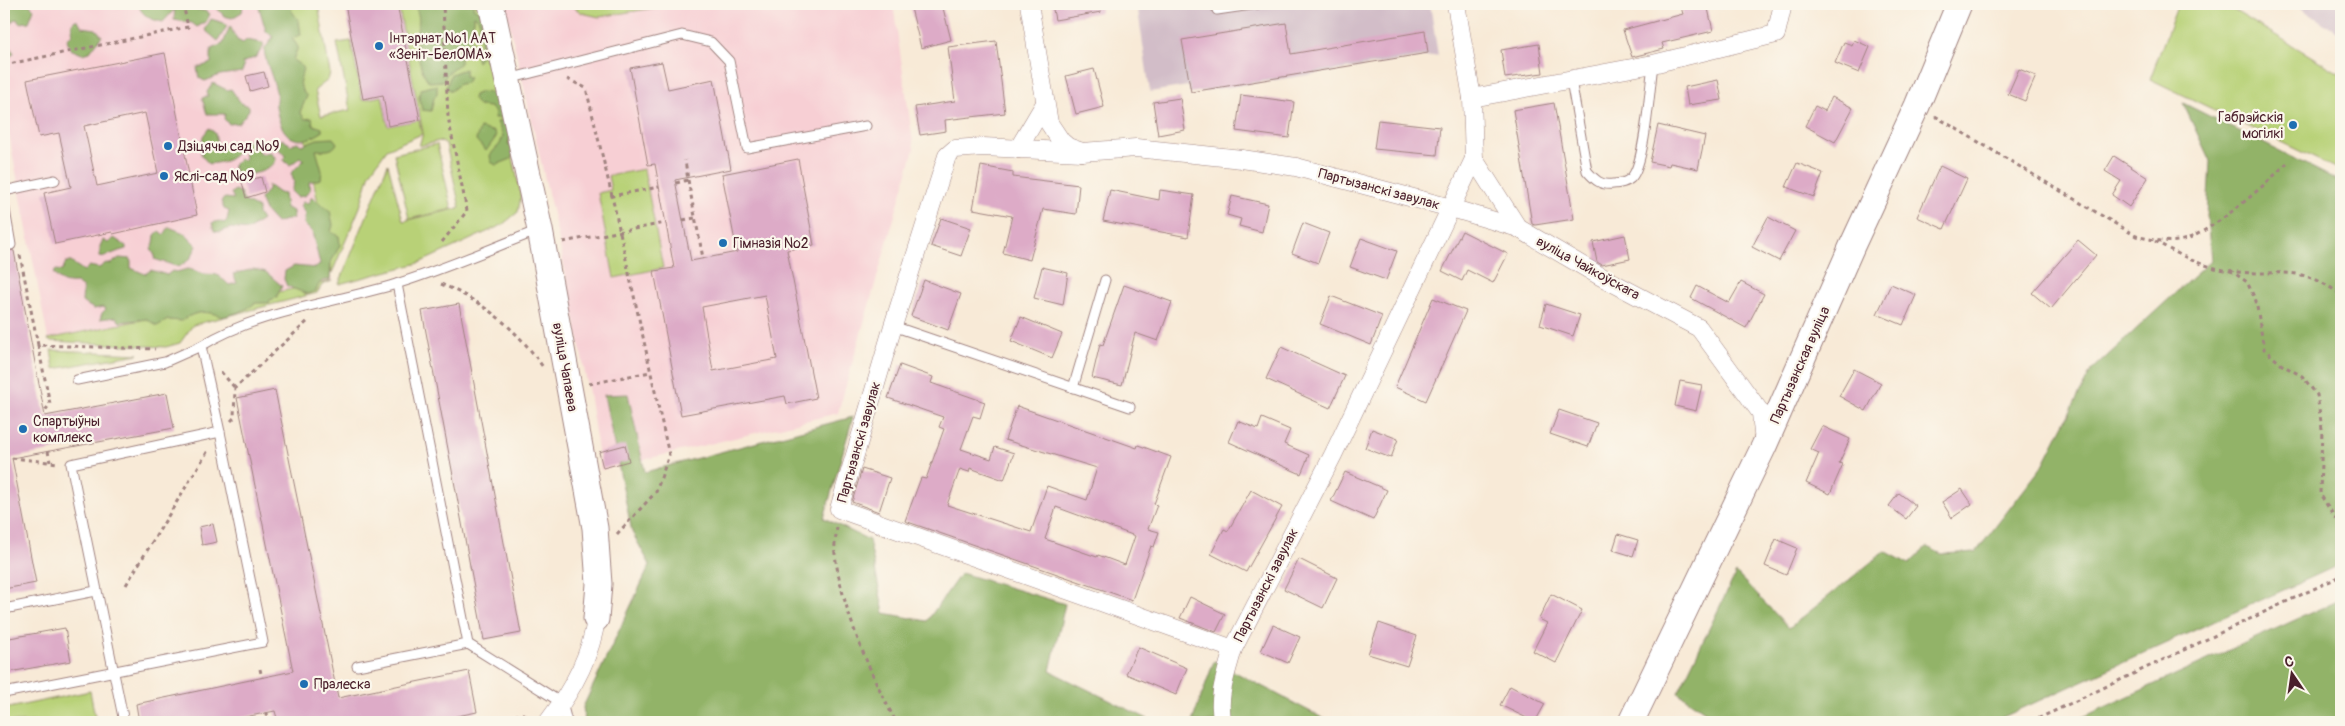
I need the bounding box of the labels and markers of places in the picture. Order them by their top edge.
place label: Інтэрнат №1 ААТ «Зеніт-БелОМА» [389,30,496,63]
marker: Інтэрнат №1 ААТ «Зеніт-БелОМА» [373,40,385,52]
place label: Габрэйскія могілкі [2218,109,2284,142]
marker: Габрэйскія могілкі [2287,119,2299,131]
place label: Дзіцячы сад №9 [177,138,279,155]
marker: Дзіцячы сад №9 [162,140,174,152]
place label: Яслі-сад №9 [174,168,254,185]
marker: Яслі-сад №9 [158,170,170,182]
place label: Гімназія №2 [733,235,809,252]
marker: Гімназія №2 [717,237,729,249]
place label: Спартыўны комплекс [33,413,100,446]
marker: Спартыўны комплекс [17,423,29,435]
place label: Пралеска [314,676,371,693]
marker: Пралеска [298,678,310,690]

